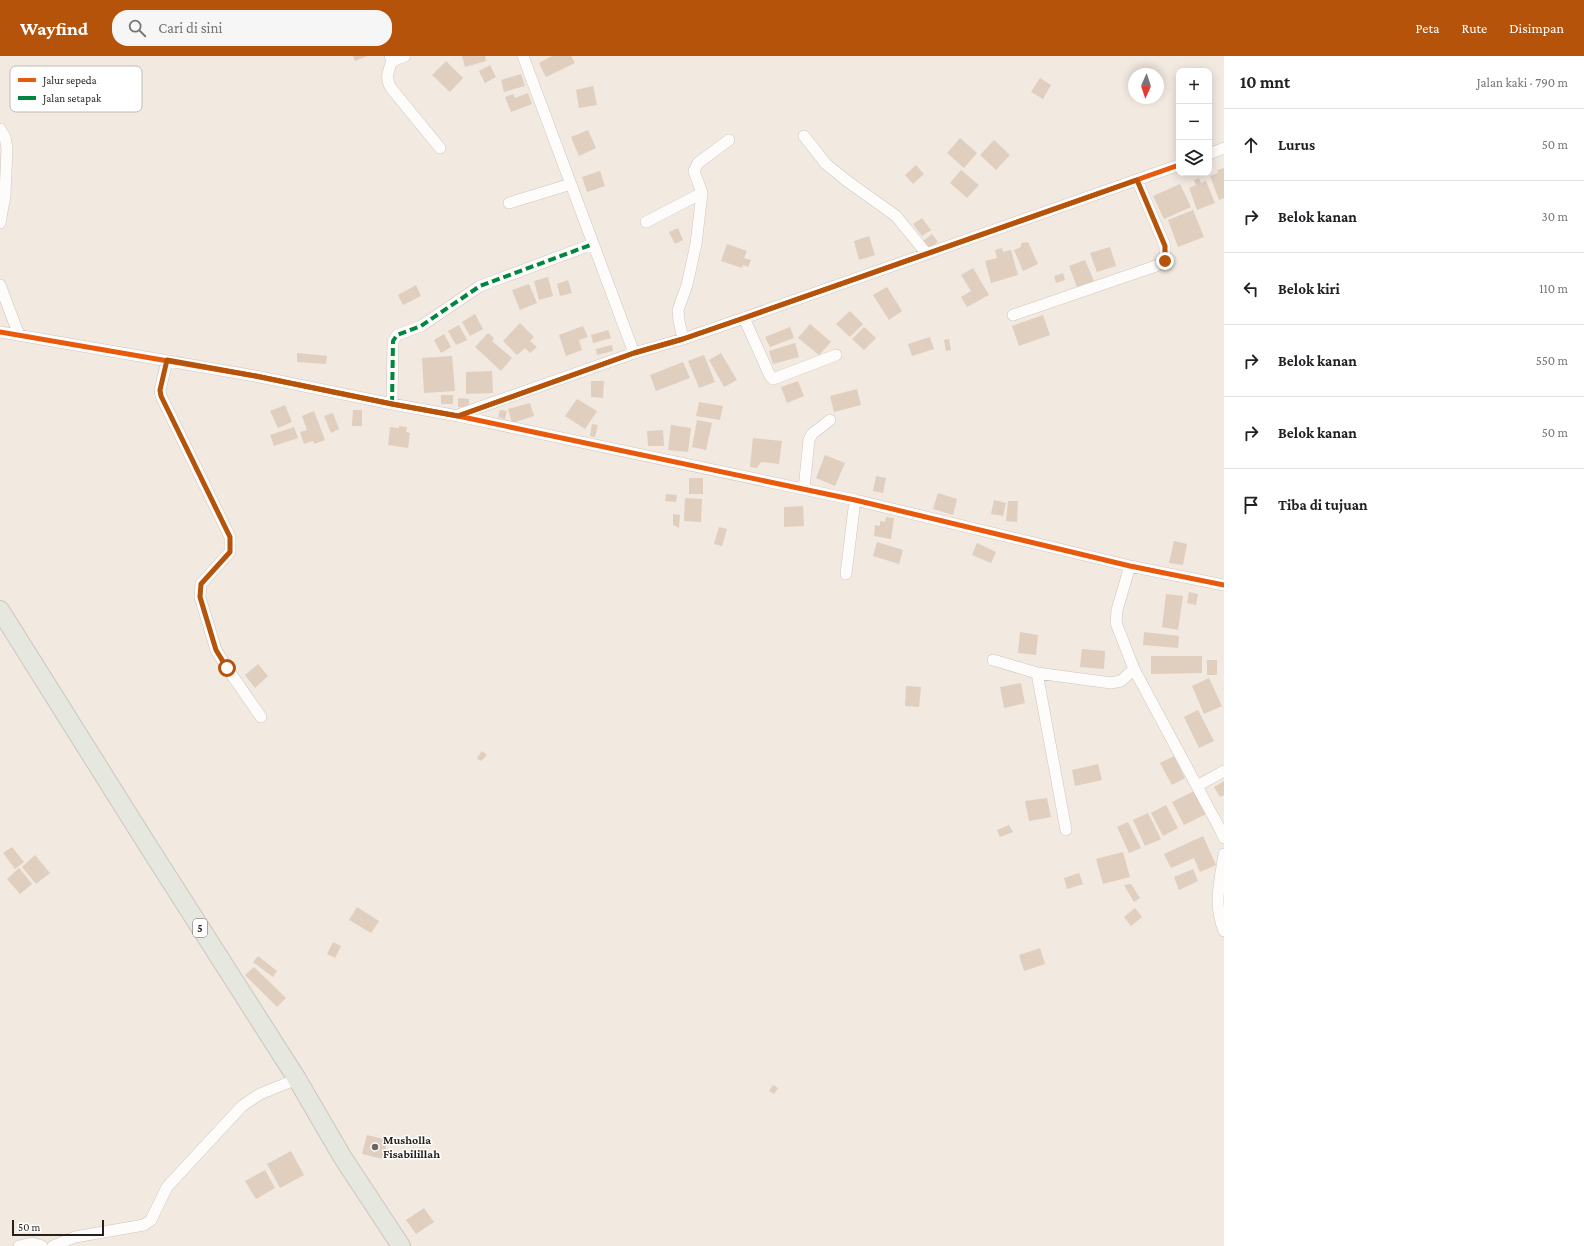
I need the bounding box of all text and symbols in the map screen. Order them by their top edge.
search box [112,10,392,46]
icon: search [126,17,148,39]
text: Wayfind [20,18,88,39]
text: Cari di sini [158,20,222,36]
text: Peta [1416,20,1440,36]
text: Rute [1462,20,1487,36]
text: Disimpan [1509,20,1564,36]
legend [10,66,142,112]
north arrow [1128,68,1164,104]
map controls [1176,68,1212,176]
button: + [1176,68,1212,104]
text: 10 mnt [1240,73,1290,92]
text: Jalur sepeda [42,74,97,87]
text: Jalan kaki · 790 m [1477,75,1568,90]
text: Jalan setapak [42,92,102,105]
button: − [1176,104,1212,140]
icon: ahead [1240,134,1262,156]
text: Lurus [1278,137,1315,153]
text: 50 m [1542,137,1568,152]
button: layers [1176,140,1212,176]
icon: right [1240,206,1262,228]
text: Belok kanan [1278,209,1357,225]
text: 30 m [1542,209,1568,224]
route end [1156,252,1174,270]
icon: left [1240,278,1262,300]
text: Belok kiri [1278,281,1340,297]
text: 110 m [1539,281,1568,296]
icon: right [1240,350,1262,372]
text: Belok kanan [1278,353,1357,369]
text: 550 m [1536,353,1568,368]
icon: right [1240,422,1262,444]
text: Belok kanan [1278,425,1357,441]
text: 50 m [1542,425,1568,440]
icon: arrive [1240,494,1262,516]
text: Tiba di tujuan [1278,497,1368,513]
route start [218,659,236,677]
road number: 5 [193,919,207,937]
place label: Musholla Fisabilillah [383,1133,440,1161]
marker: Musholla Fisabilillah [370,1142,380,1152]
scale bar [12,1218,104,1237]
text: 50 m [18,1221,40,1233]

